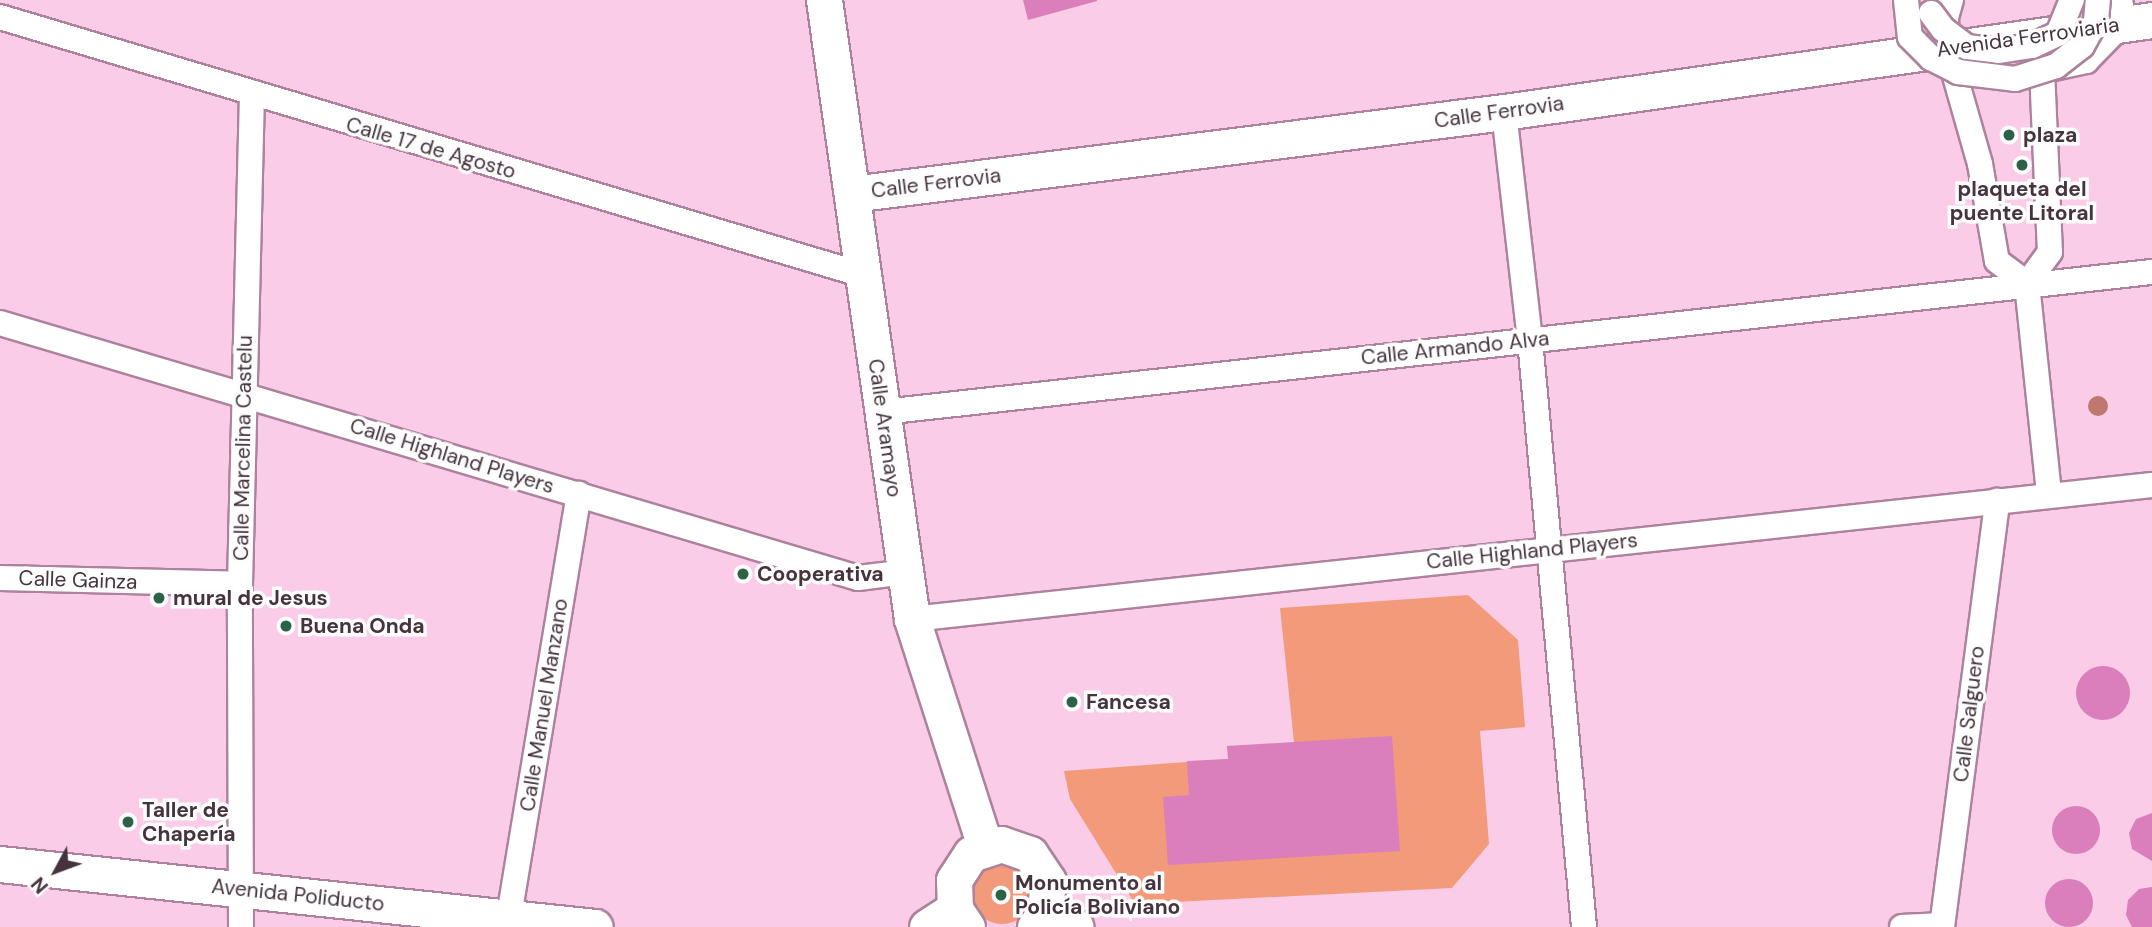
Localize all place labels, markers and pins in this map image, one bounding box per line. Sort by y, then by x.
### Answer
place label: plaza [2023,122,2077,148]
marker: plaza [2001,127,2017,143]
marker: plaqueta del puente Litoral [2014,157,2030,173]
place label: plaqueta del puente Litoral [1950,176,2094,226]
place label: Cooperativa [757,561,884,587]
marker: Cooperativa [735,566,751,582]
place label: mural de Jesus [173,585,328,611]
marker: mural de Jesus [151,590,167,606]
place label: Buena Onda [300,613,425,639]
marker: Buena Onda [278,618,294,634]
place label: Fancesa [1086,689,1171,715]
marker: Fancesa [1064,694,1080,710]
place label: Taller de Chapería [142,797,236,847]
marker: Taller de Chapería [120,814,136,830]
place label: Monumento al Policía Boliviano [1015,870,1180,920]
marker: Monumento al Policía Boliviano [993,887,1009,903]

